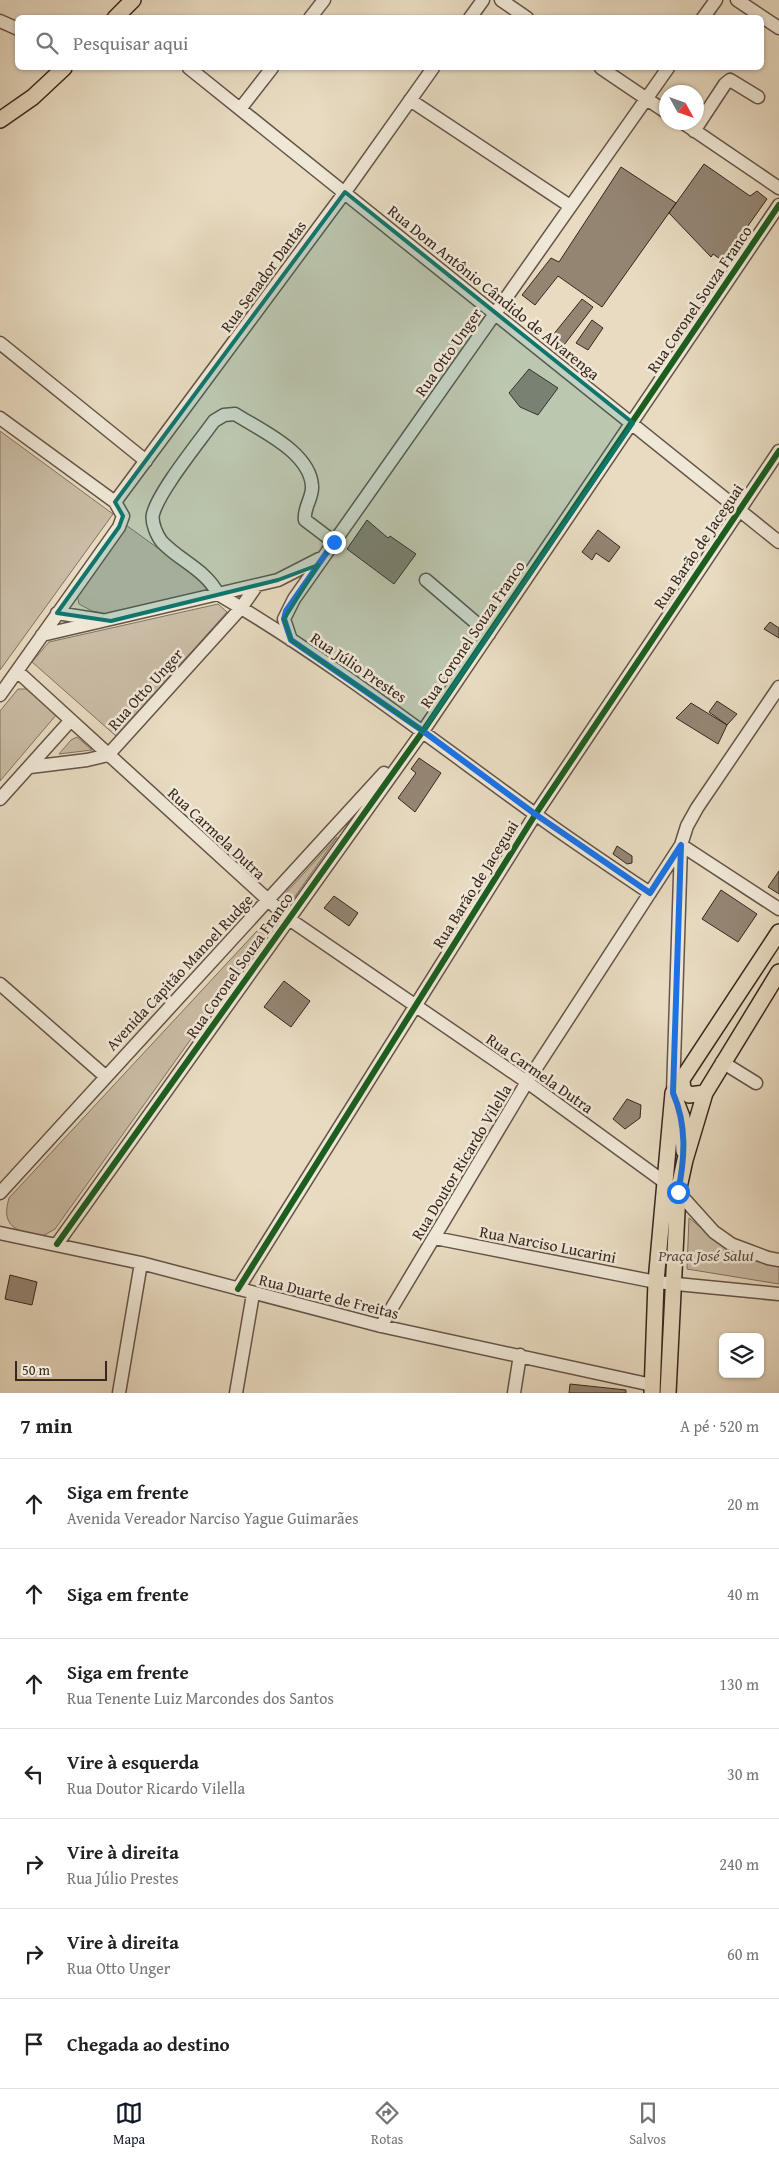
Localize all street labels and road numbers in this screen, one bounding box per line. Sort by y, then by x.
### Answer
street label: Rua Dom Antônio Cândido de Alvarenga [383,199,606,386]
street label: Rua Senador Dantas [214,215,312,337]
street label: Rua Coronel Souza Franco [641,220,757,378]
street label: Rua Otto Unger [409,303,488,401]
street label: Rua Barão de Jaceguai [647,478,749,614]
street label: Rua Coronel Souza Franco [414,555,530,713]
street label: Rua Júlio Prestes [306,626,412,708]
street label: Rua Otto Unger [102,642,189,735]
street label: Rua Carmela Dutra [163,781,272,885]
street label: Rua Barão de Jaceguai [426,815,524,953]
street label: Rua Coronel Souza Franco [179,887,299,1043]
street label: Avenida Capitão Manoel Rudge [100,888,258,1056]
street label: Rua Carmela Dutra [482,1027,599,1119]
street label: Rua Doutor Ricardo Vilella [405,1079,517,1244]
street label: Rua Narciso Lucarini [478,1219,619,1269]
street label: Rua Duarte de Freitas [257,1267,401,1325]

